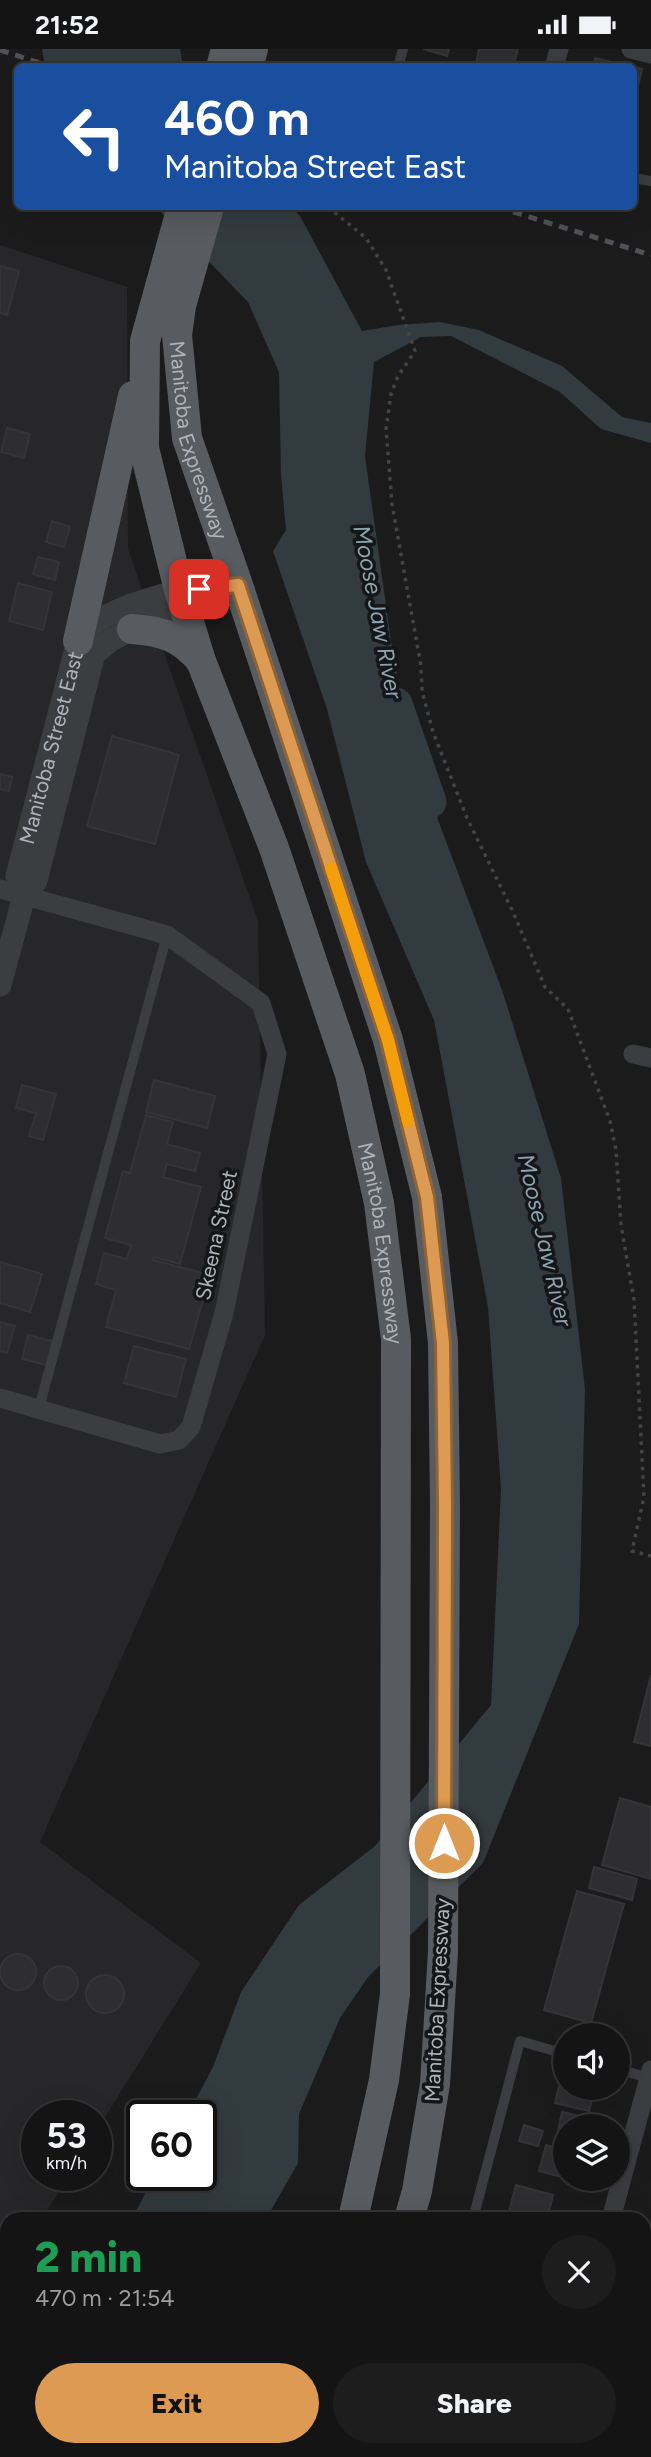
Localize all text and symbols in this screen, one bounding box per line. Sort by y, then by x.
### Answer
text: 21:52 [35,9,99,41]
text: 460 m [164,88,310,147]
icon: left [49,91,140,182]
text: Manitoba Street East [164,148,466,186]
street label: Manitoba Expressway [165,339,234,543]
water label: Moose Jaw River [347,523,409,702]
pin [169,559,229,619]
icon: arrive [180,570,218,608]
street label: Manitoba Street East [13,648,87,847]
street label: Manitoba Expressway [353,1140,409,1346]
water label: Moose Jaw River [512,1151,579,1330]
street label: Skeena Street [190,1168,242,1302]
position arrow [407,1806,481,1880]
street label: Manitoba Expressway [419,1897,455,2103]
map controls [553,2023,630,2191]
button: sound [553,2023,630,2100]
speed limit sign: 60 [126,2100,217,2191]
button: layers [553,2114,630,2191]
text: 53 [47,2115,86,2157]
text: km/h [46,2152,87,2174]
text: 2 min [35,2232,142,2283]
button: close [542,2235,616,2309]
text: 470 m · 21:54 [35,2284,175,2312]
button: Exit [35,2363,319,2443]
button: Share [333,2363,616,2443]

